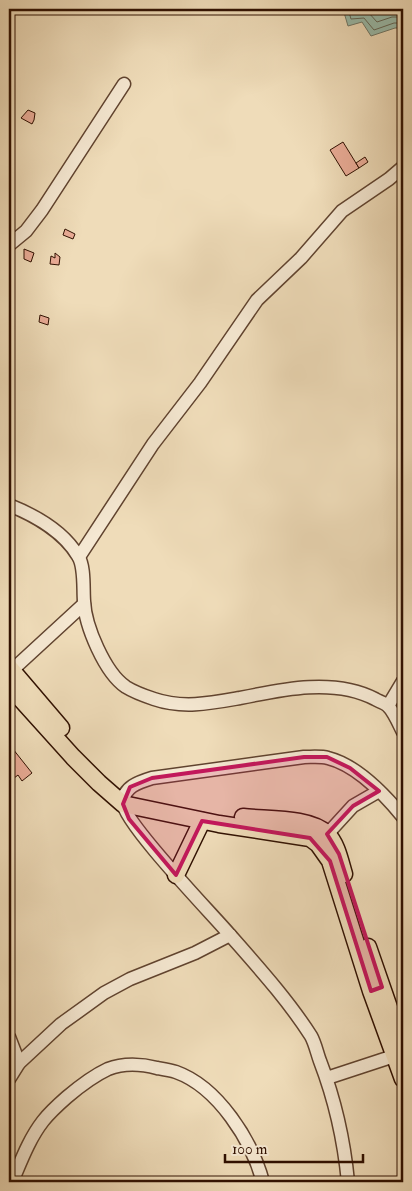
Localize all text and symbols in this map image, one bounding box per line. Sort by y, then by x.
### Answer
scale bar [225,1131,362,1163]
text: 100 m [232,1140,268,1159]

